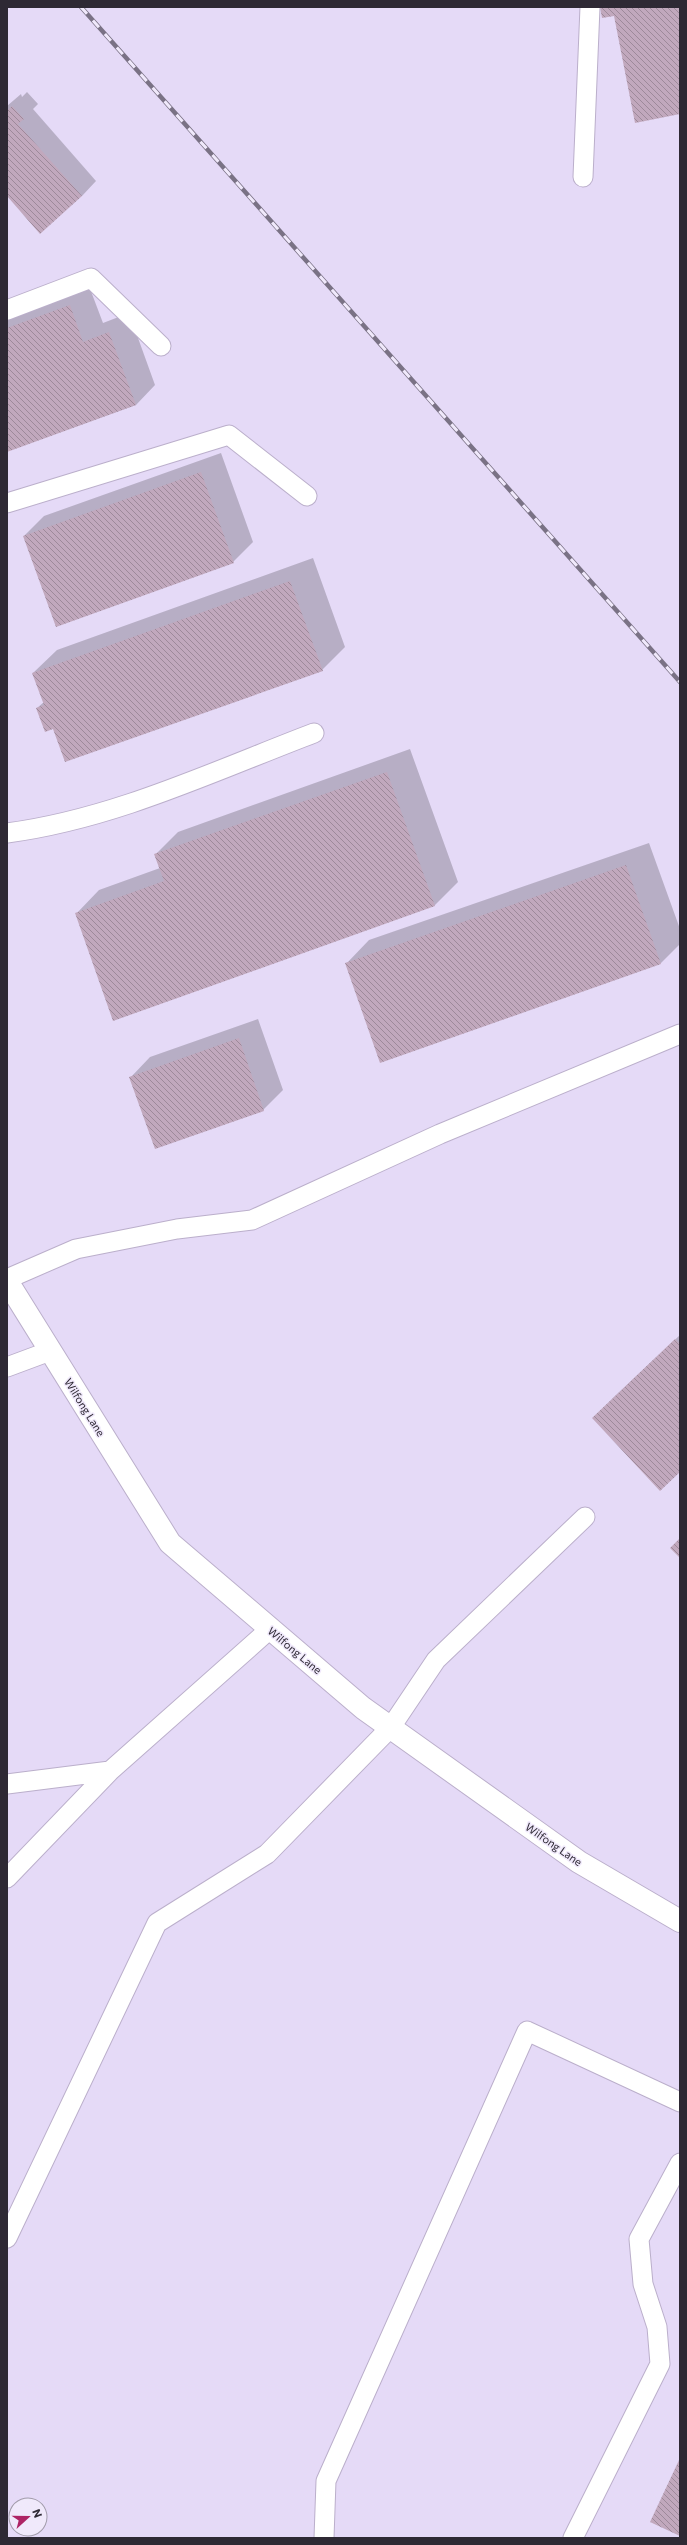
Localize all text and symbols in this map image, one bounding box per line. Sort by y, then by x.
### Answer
street label: Wilfong Lane [62,1376,108,1439]
street label: Wilfong Lane [266,1624,325,1676]
street label: Wilfong Lane [523,1820,585,1868]
north arrow [8,2497,48,2537]
text: N [30,2507,45,2519]

